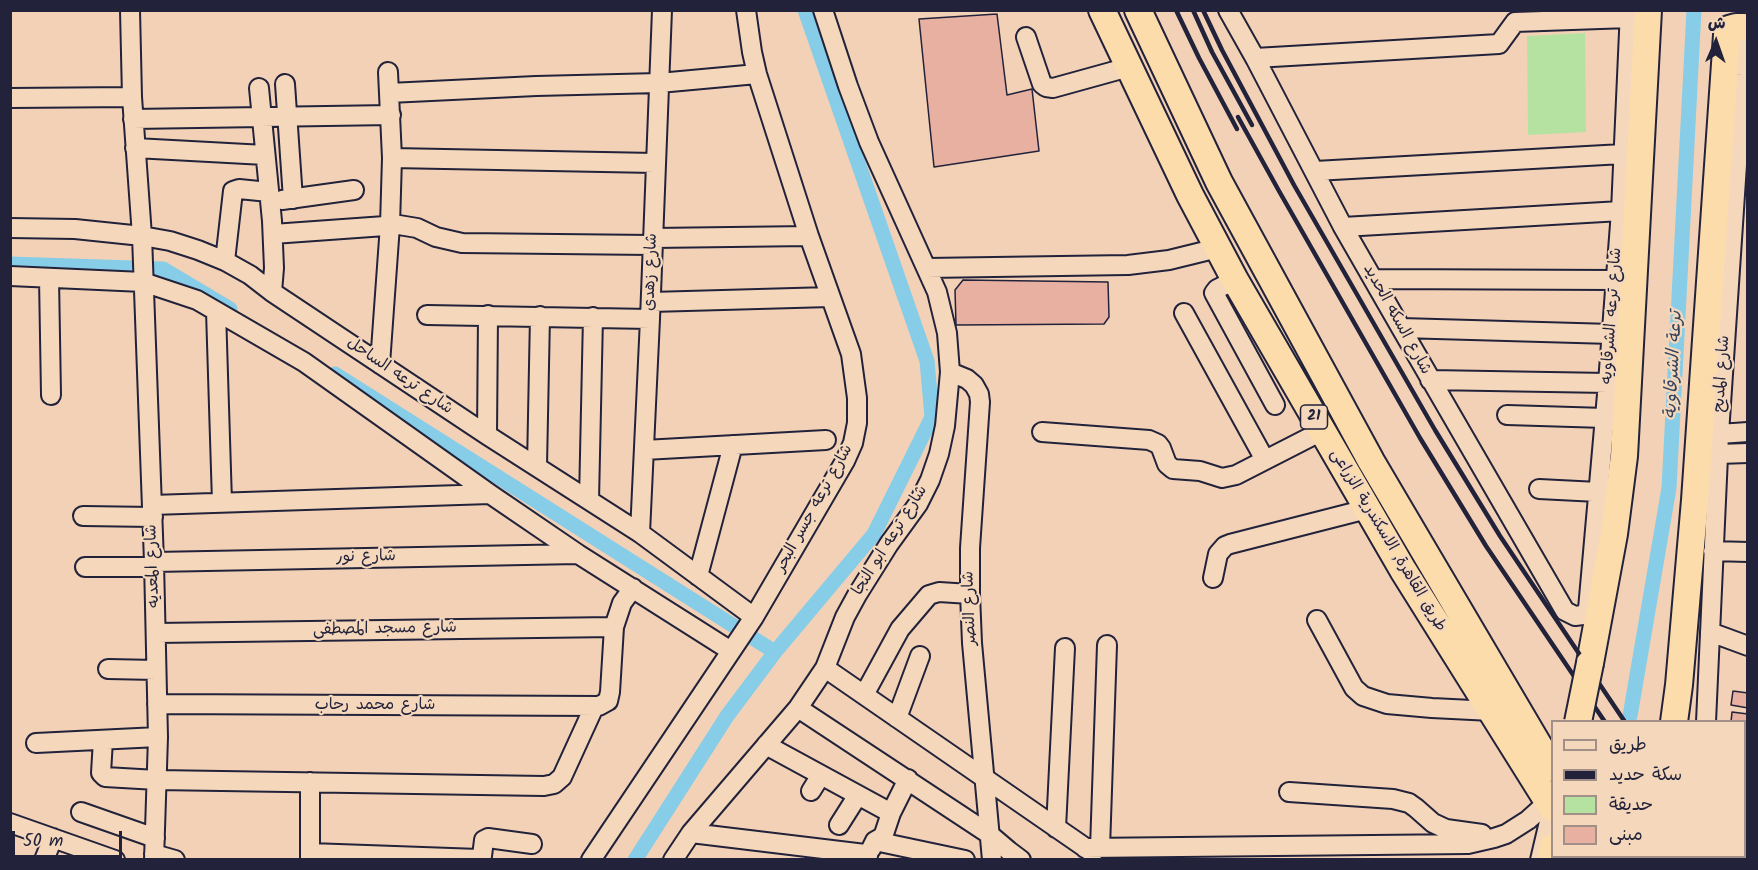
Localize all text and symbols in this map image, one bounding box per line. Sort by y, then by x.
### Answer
text: ش [1707,11,1726,36]
north arrow [1686,12,1746,72]
street label: شارع زهدى [641,233,663,311]
street label: شارع ترعه الشرقاويه [1599,247,1627,385]
street label: شارع السكه الحديد [1358,261,1434,379]
water label: ترعة الشرقاوية [1661,310,1689,420]
street label: شارع ترعه الساحل [342,334,456,420]
street label: شارع المديح [1711,335,1735,413]
road number: 21 [1300,405,1328,429]
street label: شارع ترعه جسر البحر [772,442,858,576]
street label: طريق القاهرة, الاسكندرية الزراعى [1325,446,1449,636]
street label: شارع ترعه ابو النجا [849,482,933,600]
street label: شارع المعديه [143,524,165,608]
street label: شارع نور [336,548,396,568]
street label: شارع النصر [960,571,982,645]
street label: شارع مسجد المصطفى [313,619,457,641]
street label: شارع محمد رحاب [315,696,435,716]
legend [1551,720,1746,858]
text: طريق [1609,731,1647,760]
text: سكة حديد [1609,761,1682,790]
text: حديقة [1609,791,1653,820]
scale bar [15,819,124,857]
text: مبنى [1609,821,1643,850]
text: 50 m [23,827,63,856]

